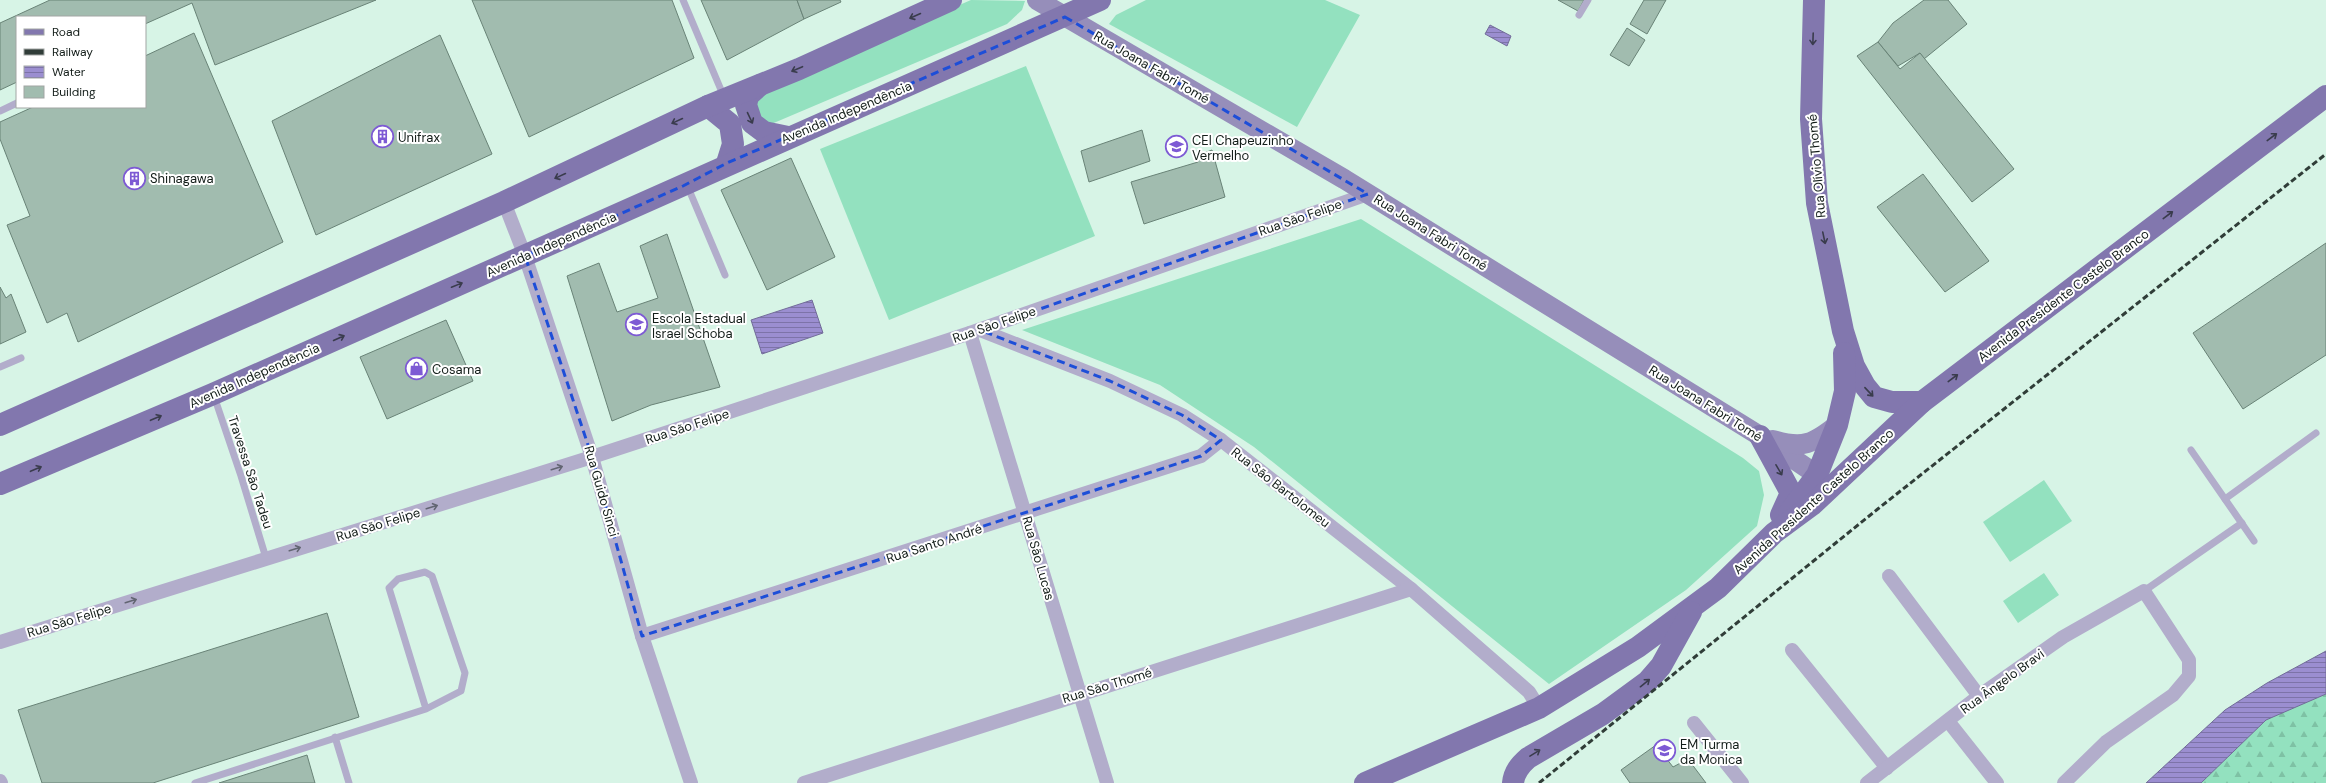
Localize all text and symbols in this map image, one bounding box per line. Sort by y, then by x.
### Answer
one-way arrow [910,13,922,20]
legend [16,16,146,108]
text: Road [52,24,80,40]
street label: Rua Joana Fabri Tomé [1091,27,1213,108]
one-way arrow [1809,32,1817,45]
text: Railway [52,44,93,60]
text: Water [52,64,86,80]
one-way arrow [791,66,803,74]
street label: Avenida Independência [778,77,914,148]
text: Building [52,84,96,100]
one-way arrow [747,111,754,123]
street label: Rua Olívio Thomé [1803,113,1830,219]
one-way arrow [672,118,684,125]
building icon: Unifrax [369,124,395,150]
place label: Unifrax [398,129,440,146]
place label: CEI Chapeuzinho Vermelho [1192,132,1294,164]
one-way arrow [2266,133,2277,141]
school or university icon: CEI Chapeuzinho Vermelho [1163,134,1189,160]
building icon: Shinagawa [122,165,148,191]
place label: Shinagawa [150,170,214,187]
one-way arrow [554,173,566,180]
street label: Rua Joana Fabri Tomé [1371,191,1491,274]
street label: Rua São Felipe [1256,195,1344,240]
street label: Avenida Independência [483,208,619,281]
one-way arrow [2162,211,2173,219]
street label: Avenida Presidente Castelo Branco [1974,225,2153,365]
one-way arrow [1820,231,1828,244]
one-way arrow [451,281,463,288]
street label: Rua São Felipe [950,302,1038,347]
place label: Escola Estadual Israel Schoba [652,310,746,342]
school or university icon: Escola Estadual Israel Schoba [624,312,650,338]
one-way arrow [332,333,344,341]
street label: Avenida Independência [186,339,322,412]
shop icon: Cosama [403,356,429,382]
place label: Cosama [432,361,481,378]
street label: Rua Joana Fabri Tomé [1646,362,1766,445]
one-way arrow [1947,374,1958,382]
one-way arrow [1865,386,1874,397]
street label: Rua São Felipe [643,405,731,448]
street label: Travessa São Tadeu [224,413,277,531]
one-way arrow [149,414,161,421]
street label: Avenida Presidente Castelo Branco [1729,424,1897,578]
street label: Rua São Bartolomeu [1228,443,1334,531]
street label: Rua Guido Sinci [580,444,623,539]
one-way arrow [550,464,563,471]
one-way arrow [1776,464,1784,476]
one-way arrow [29,465,41,472]
one-way arrow [426,503,439,510]
street label: Rua São Felipe [334,504,422,545]
street label: Rua São Lucas [1018,514,1059,602]
street label: Rua Santo André [884,520,984,567]
one-way arrow [288,545,301,552]
one-way arrow [124,597,137,604]
street label: Rua São Felipe [25,600,113,641]
street label: Rua Ângelo Bravi [1957,645,2048,718]
street label: Rua São Thomé [1060,664,1154,707]
one-way arrow [1639,679,1650,688]
place label: EM Turma da Monica [1680,736,1742,768]
school or university icon: EM Turma da Monica [1652,738,1678,764]
one-way arrow [1529,749,1541,757]

